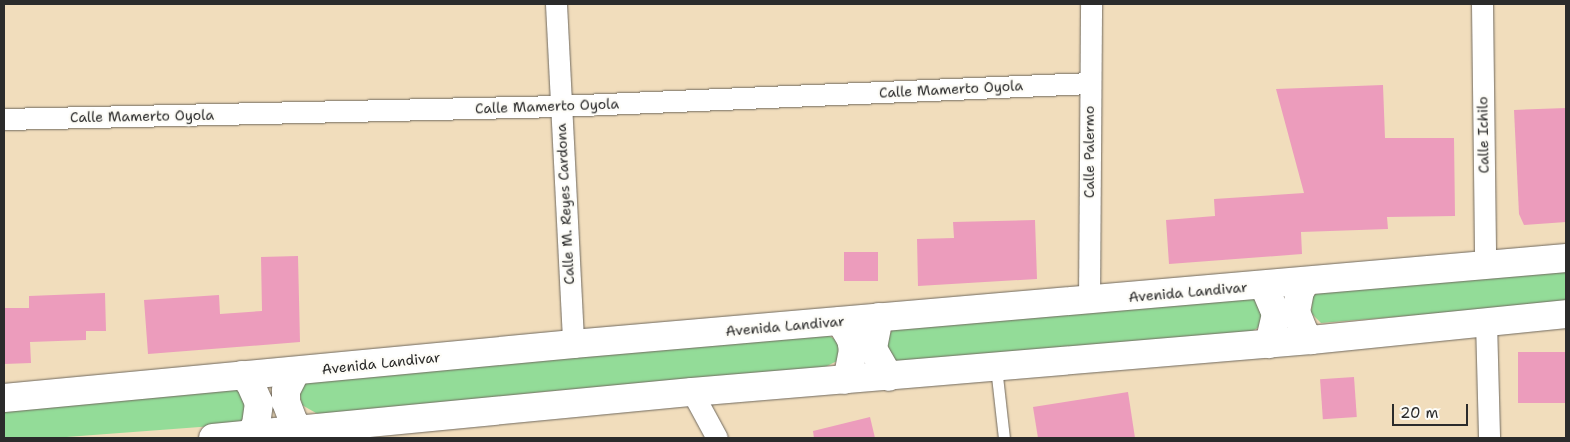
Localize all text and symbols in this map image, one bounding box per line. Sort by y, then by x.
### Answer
street label: Calle Mamerto Oyola [879,77,1023,101]
street label: Calle Mamerto Oyola [475,95,619,117]
street label: Calle Ichilo [1474,96,1492,174]
street label: Calle Mamerto Oyola [70,106,214,126]
street label: Calle Palermo [1081,106,1097,198]
street label: Calle M. Reyes Cardona [552,123,578,285]
street label: Avenida Landivar [1128,278,1248,306]
street label: Avenida Landivar [725,312,845,340]
street label: Avenida Landivar [321,348,441,378]
scale bar [1395,394,1471,426]
text: 20 m [1400,403,1439,423]

